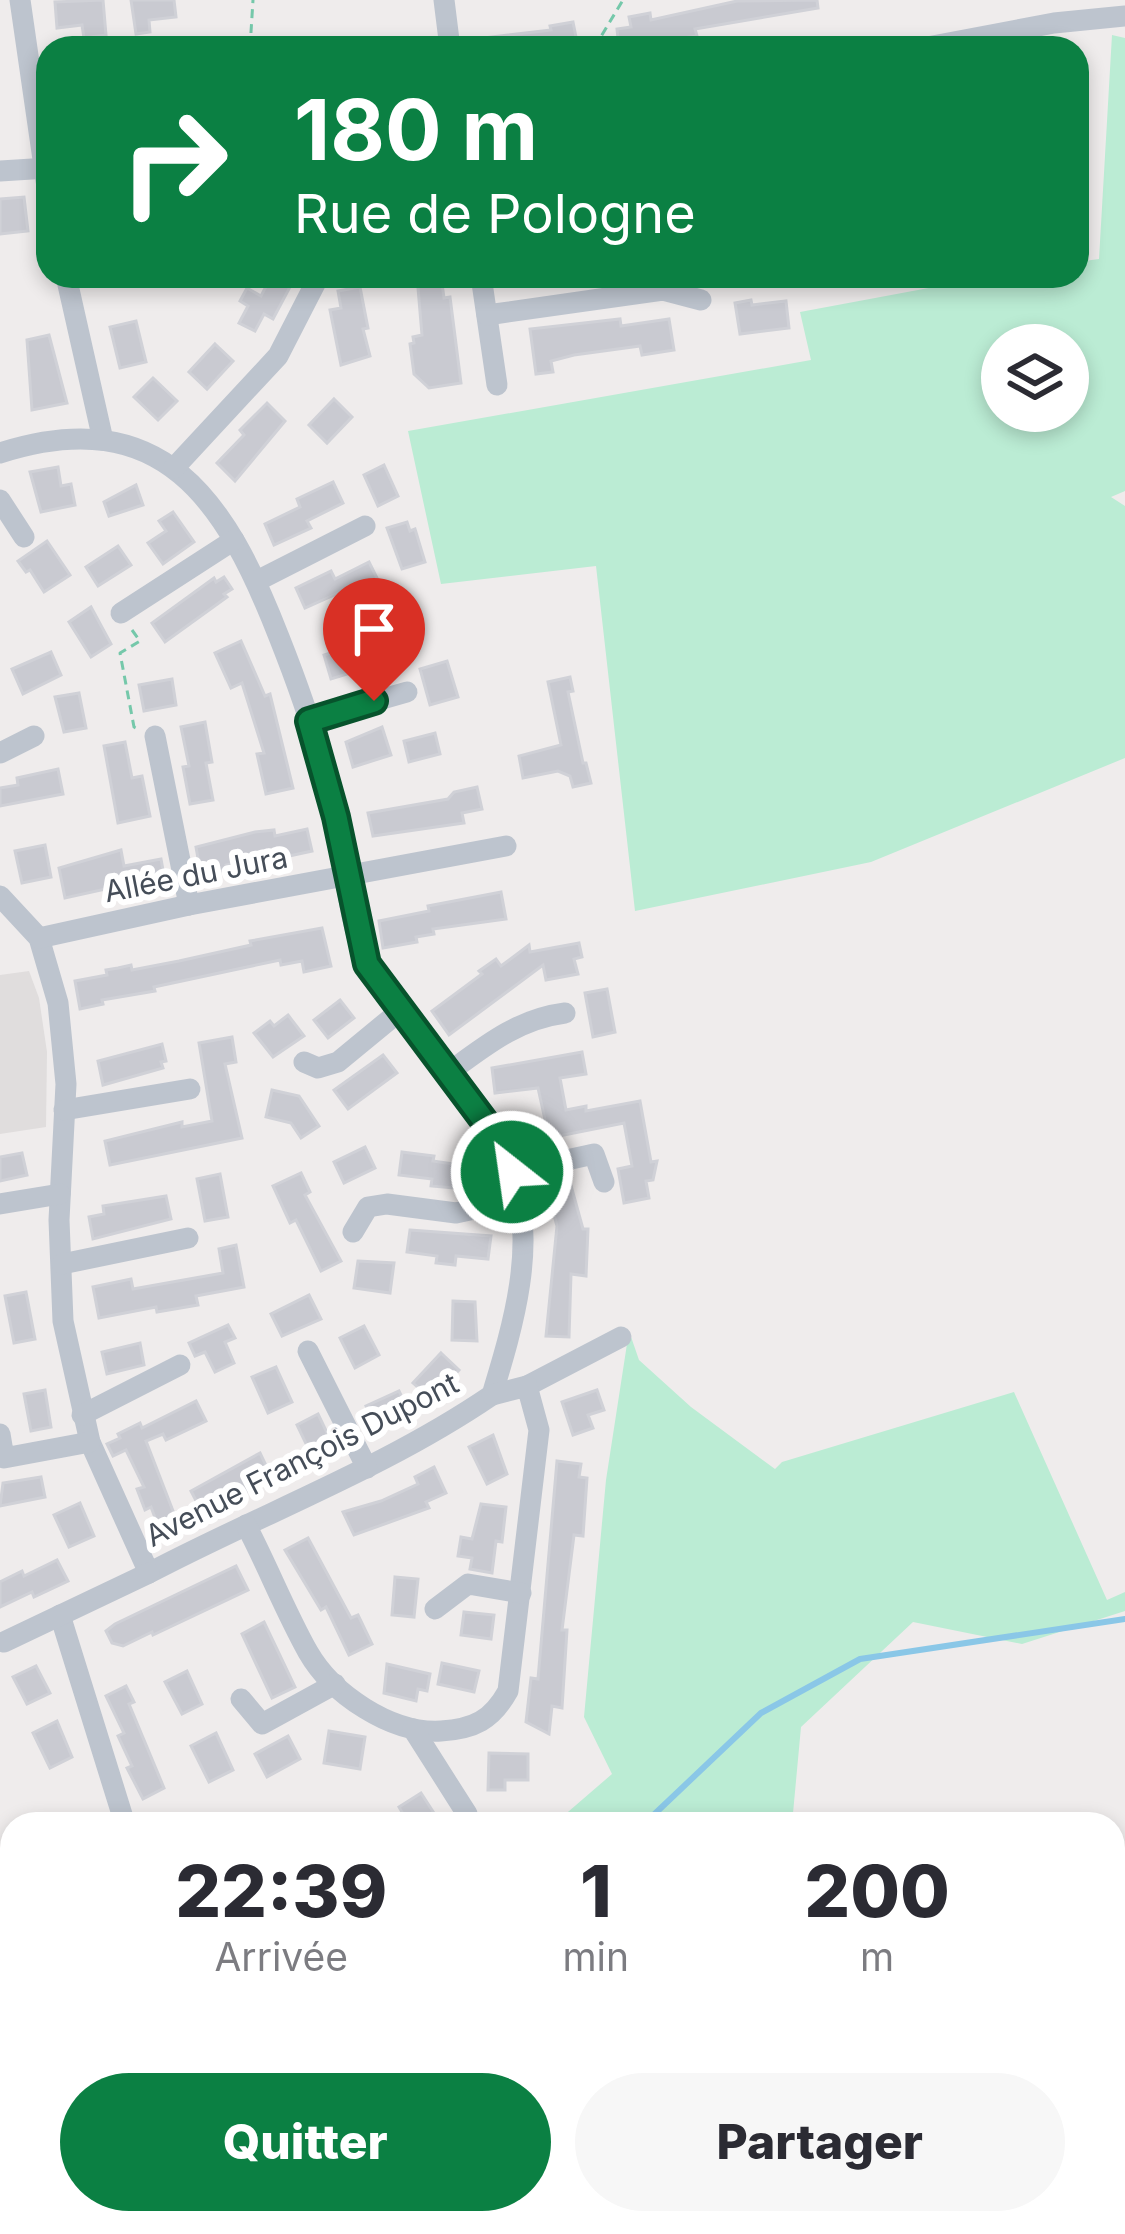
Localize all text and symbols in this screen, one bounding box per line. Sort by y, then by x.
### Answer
text: 180 m [294,79,538,180]
icon: right [96,84,252,240]
text: Rue de Pologne [294,181,696,246]
map controls [981,324,1089,432]
button: layers [981,324,1089,432]
pin [323,578,425,701]
icon: arrive [341,596,407,662]
street label: Allée du Jura [101,839,291,909]
position arrow [449,1109,575,1235]
street label: Avenue François Dupont [139,1364,464,1554]
text: 22:39 [175,1847,387,1934]
text: 1 [580,1847,612,1934]
text: 200 [804,1847,950,1934]
text: Arrivée [214,1933,348,1980]
text: min [562,1933,629,1980]
text: m [860,1933,894,1980]
button: Quitter [60,2073,551,2211]
button: Partager [575,2073,1065,2211]

